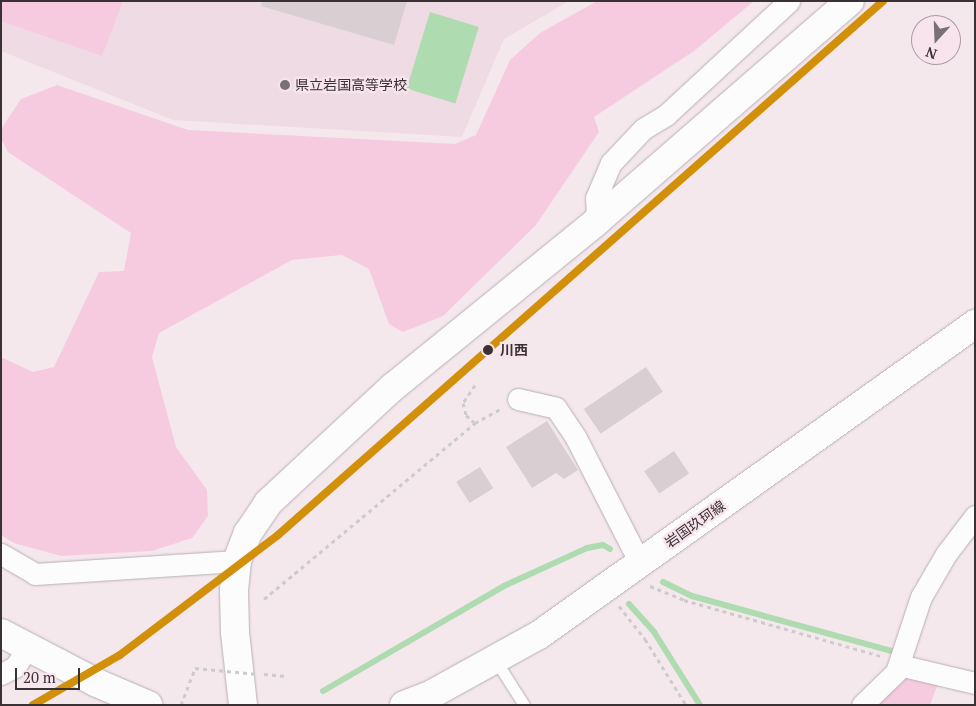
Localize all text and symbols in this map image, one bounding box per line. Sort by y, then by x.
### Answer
north arrow [911,15,961,65]
text: N [923,43,939,64]
place label: 県立岩国高等学校 [295,77,407,93]
marker: 県立岩国高等学校 [279,79,291,91]
marker: 川西 [479,341,497,359]
place label: 川西 [500,342,528,358]
street label: 岩国玖珂線 [662,497,728,551]
scale bar [18,658,82,690]
text: 20 m [23,667,56,687]

